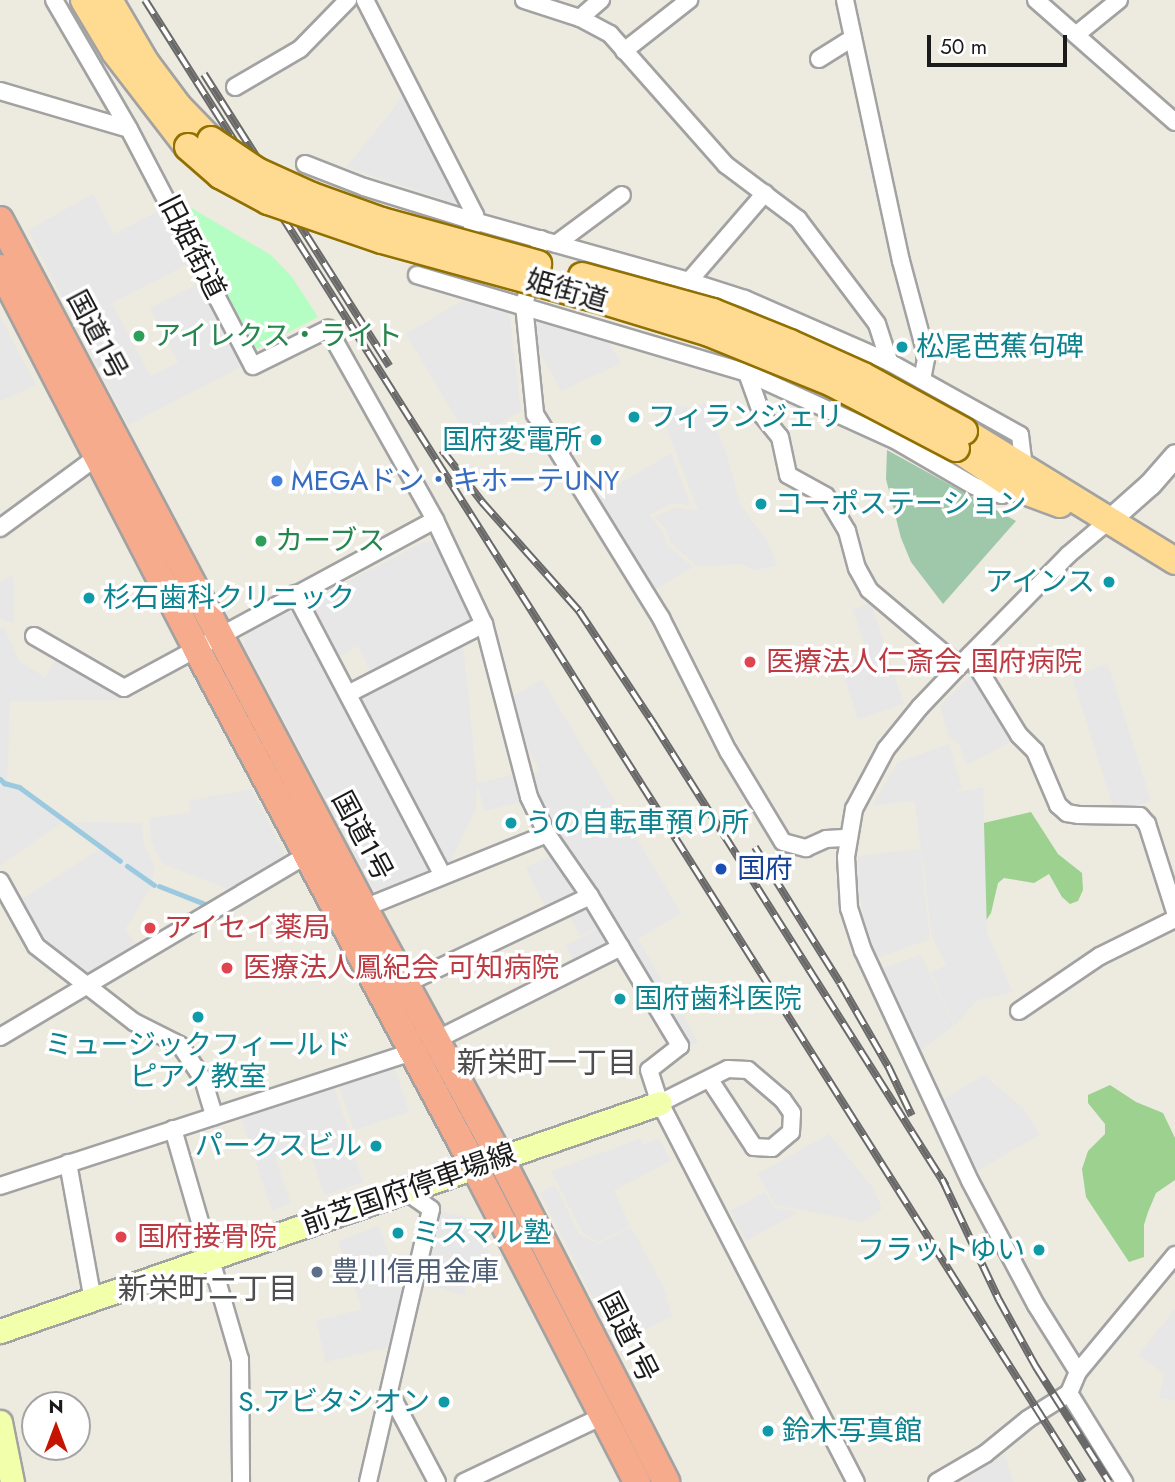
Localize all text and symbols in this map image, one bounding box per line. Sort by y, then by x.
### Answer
scale bar [930,21,1070,65]
text: 50 m [940,32,987,62]
street label: 旧姫街道 [152,189,232,305]
street label: 姫街道 [522,263,612,319]
street label: 国道1号 [59,284,135,386]
place label: アイレクス・ライト [153,319,405,353]
marker: アイレクス・ライト [131,328,147,344]
place label: 松尾芭蕉句碑 [916,330,1084,364]
marker: 松尾芭蕉句碑 [894,339,910,355]
place label: フィランジェリ [648,400,844,434]
marker: フィランジェリ [626,409,642,425]
place label: 国府変電所 [442,423,582,457]
marker: 国府変電所 [588,432,604,448]
place label: MEGAドン・キホーテUNY [291,464,619,498]
marker: MEGAドン・キホーテUNY [269,473,285,489]
place label: コーポステーション [775,487,1027,521]
marker: コーポステーション [753,496,769,512]
place label: カーブス [275,524,387,558]
marker: カーブス [253,533,269,549]
place label: アインス [983,565,1095,599]
marker: アインス [1101,574,1117,590]
place label: 杉石歯科クリニック [103,581,355,615]
marker: 杉石歯科クリニック [81,590,97,606]
place label: 医療法人仁斎会 国府病院 [766,645,1082,679]
marker: 医療法人仁斎会 国府病院 [740,652,760,672]
street label: 国道1号 [324,785,400,887]
place label: うの自転車預り所 [525,806,749,840]
marker: うの自転車預り所 [503,815,519,831]
place label: 国府 [737,852,793,886]
marker: 国府 [711,859,731,879]
place label: アイセイ薬局 [164,911,332,945]
marker: アイセイ薬局 [142,920,158,936]
place label: 医療法人鳳紀会 可知病院 [243,951,559,985]
marker: 医療法人鳳紀会 可知病院 [217,958,237,978]
place label: 国府歯科医院 [634,982,802,1016]
marker: 国府歯科医院 [612,991,628,1007]
marker: ミュージックフィールド ピアノ教室 [190,1009,206,1025]
place label: ミュージックフィールド ピアノ教室 [44,1028,352,1094]
district label: 新栄町一丁目 [457,1045,637,1081]
place label: パークスビル [194,1129,362,1163]
street label: 前芝国府停車場線 [298,1137,520,1241]
marker: パークスビル [368,1138,384,1154]
place label: ミスマル塾 [412,1216,552,1250]
place label: 国府接骨院 [137,1220,277,1254]
marker: ミスマル塾 [390,1225,406,1241]
marker: 国府接骨院 [111,1227,131,1247]
place label: フラットゆい [857,1233,1025,1267]
marker: フラットゆい [1031,1242,1047,1258]
place label: 豊川信用金庫 [331,1255,499,1289]
marker: 豊川信用金庫 [309,1264,325,1280]
district label: 新栄町二丁目 [118,1271,298,1307]
street label: 国道1号 [591,1286,665,1388]
place label: S.アビタシオン [238,1385,430,1419]
north arrow [21,1391,91,1461]
text: N [48,1393,64,1420]
marker: S.アビタシオン [436,1394,452,1410]
place label: 鈴木写真館 [782,1414,922,1448]
marker: 鈴木写真館 [760,1423,776,1439]

